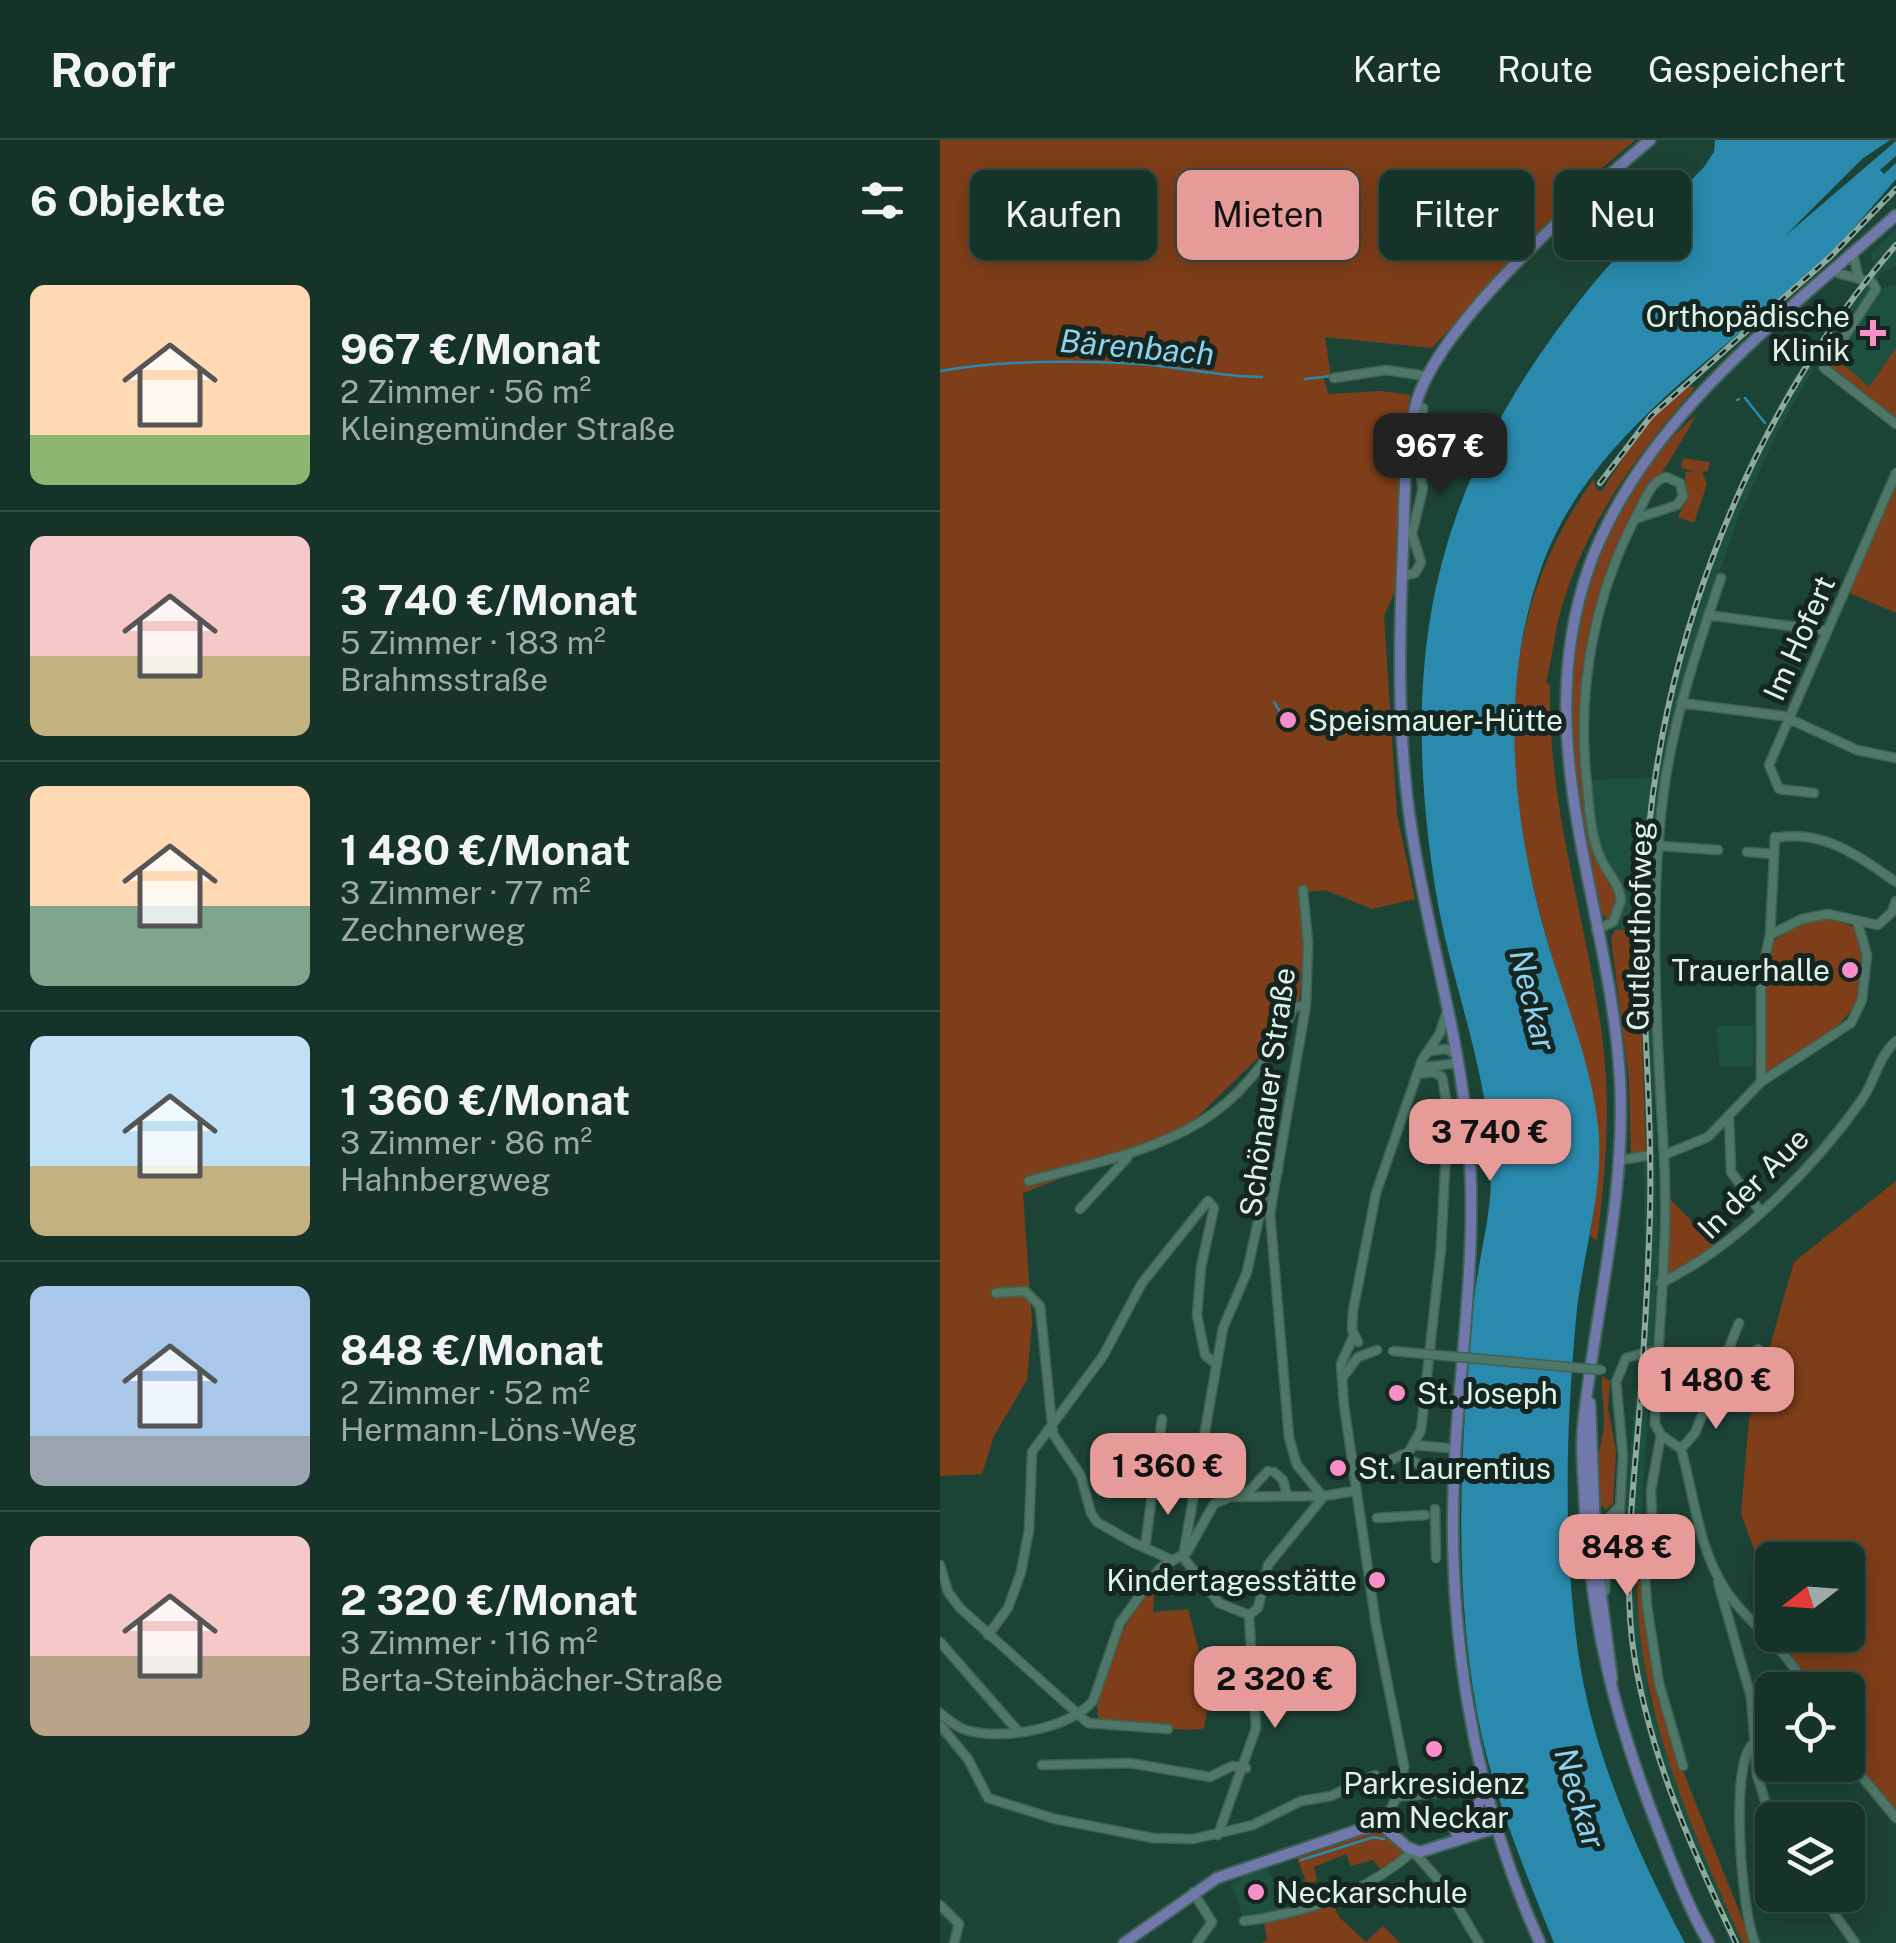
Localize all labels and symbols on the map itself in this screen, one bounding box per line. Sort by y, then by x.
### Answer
place label: Orthopädische Klinik [1646,298,1850,368]
marker: Orthopädische Klinik [1860,320,1886,346]
water label: Bärenbach [1058,322,1216,372]
pin: 967 € [1370,413,1510,498]
street label: Im Hofert [1756,570,1842,706]
place label: Speismauer-Hütte [1308,702,1563,738]
marker: Speismauer-Hütte [1277,709,1299,731]
street label: Gutleuthofweg [1619,821,1659,1031]
water label: Neckar [1503,945,1564,1055]
place label: Trauerhalle [1671,952,1830,988]
marker: Trauerhalle [1839,959,1861,981]
street label: Schönauer Straße [1232,965,1302,1219]
pin: 3 740 € [1398,1099,1582,1184]
street label: In der Aue [1690,1120,1816,1246]
pin: 1 480 € [1624,1347,1808,1432]
place label: St. Joseph [1417,1375,1558,1411]
marker: St. Joseph [1386,1382,1408,1404]
pin: 1 360 € [1076,1433,1260,1518]
place label: St. Laurentius [1358,1450,1551,1486]
marker: St. Laurentius [1327,1457,1349,1479]
pin: 848 € [1557,1514,1697,1599]
north arrow [1755,1542,1865,1652]
place label: Kindertagesstätte [1106,1562,1357,1598]
marker: Kindertagesstätte [1366,1569,1388,1591]
pin: 2 320 € [1183,1646,1367,1731]
marker: Parkresidenz am Neckar [1423,1738,1445,1760]
water label: Neckar [1547,1743,1613,1854]
place label: Parkresidenz am Neckar [1343,1765,1525,1835]
place label: Neckarschule [1276,1874,1468,1910]
marker: Neckarschule [1245,1881,1267,1903]

